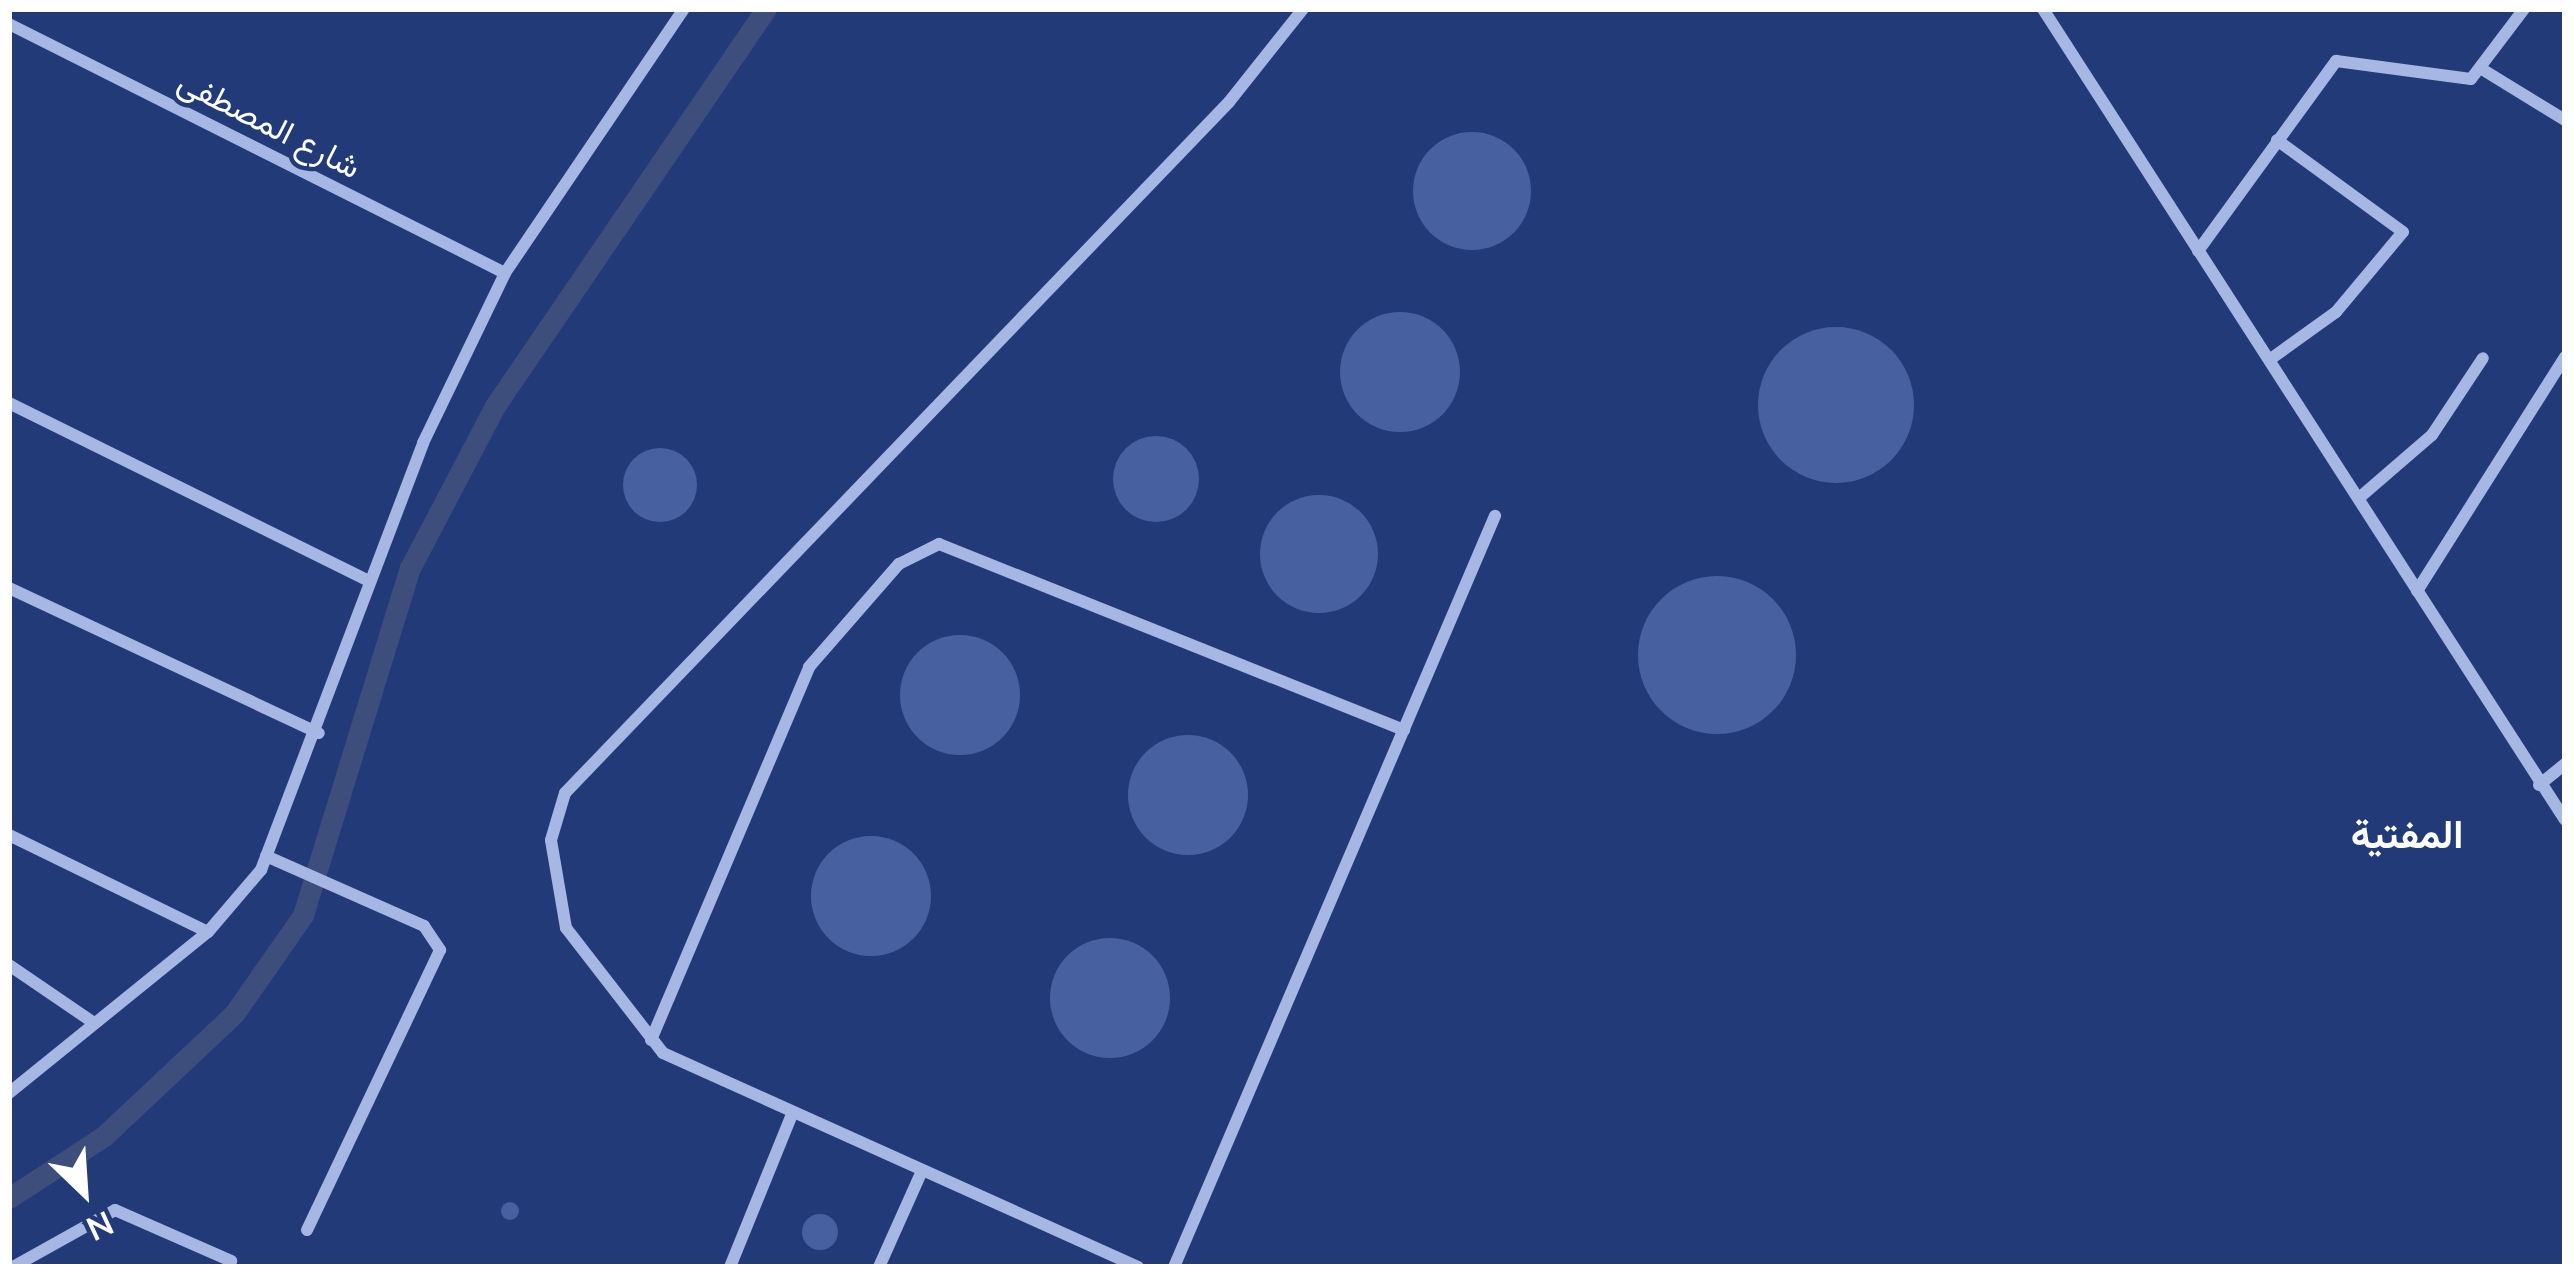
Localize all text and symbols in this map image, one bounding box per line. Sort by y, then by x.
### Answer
street label: شارع المصطفى [171,62,367,188]
district label: المفتية [2351,813,2463,859]
north arrow [24,1132,144,1252]
text: N [79,1199,120,1251]

